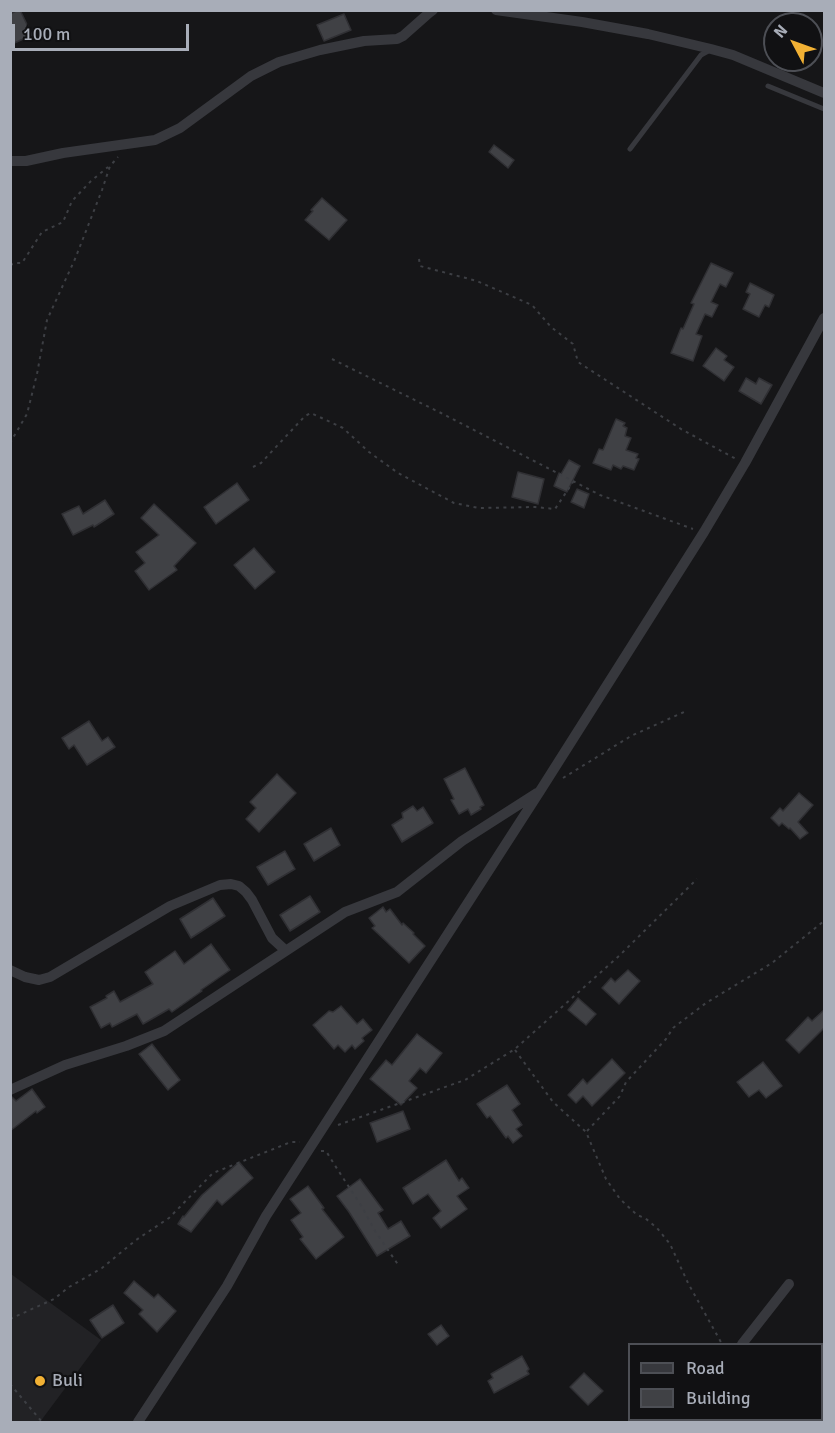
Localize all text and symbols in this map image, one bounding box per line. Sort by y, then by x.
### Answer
scale bar [15,12,192,50]
north arrow [763,12,823,72]
text: N [770,21,792,42]
text: 100 m [23,23,70,45]
legend [628,1343,823,1421]
text: Road [686,1357,725,1379]
place label: Buli [52,1370,83,1392]
marker: Buli [33,1374,47,1388]
text: Building [686,1387,750,1409]

